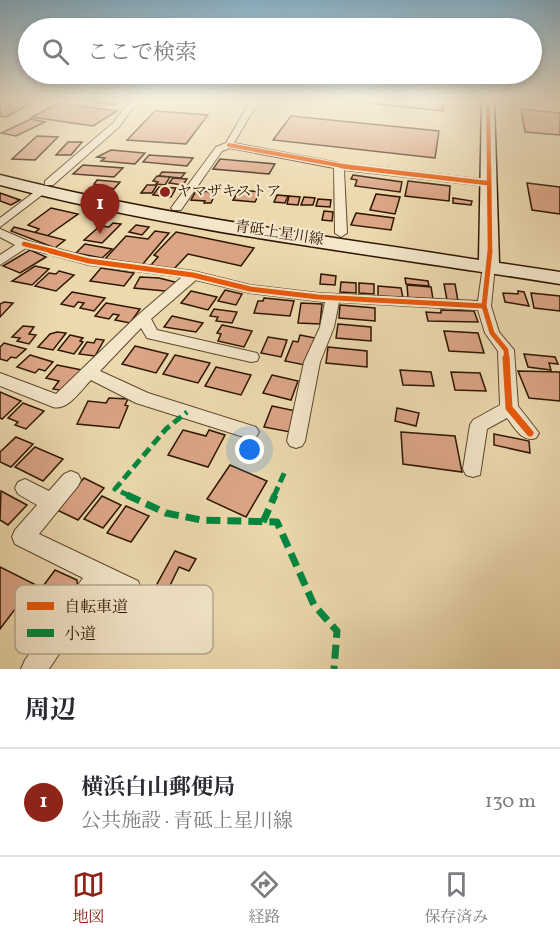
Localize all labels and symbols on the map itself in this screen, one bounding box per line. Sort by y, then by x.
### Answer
place label: ヤマザキストア [177,182,281,203]
pin: 1 [80,184,120,234]
marker: ヤマザキストア [158,185,172,199]
street label: 青砥上星川線 [233,217,325,251]
your location [235,435,264,464]
legend [15,585,213,654]
text: 自転車道 [64,597,128,619]
text: 小道 [64,624,96,646]

